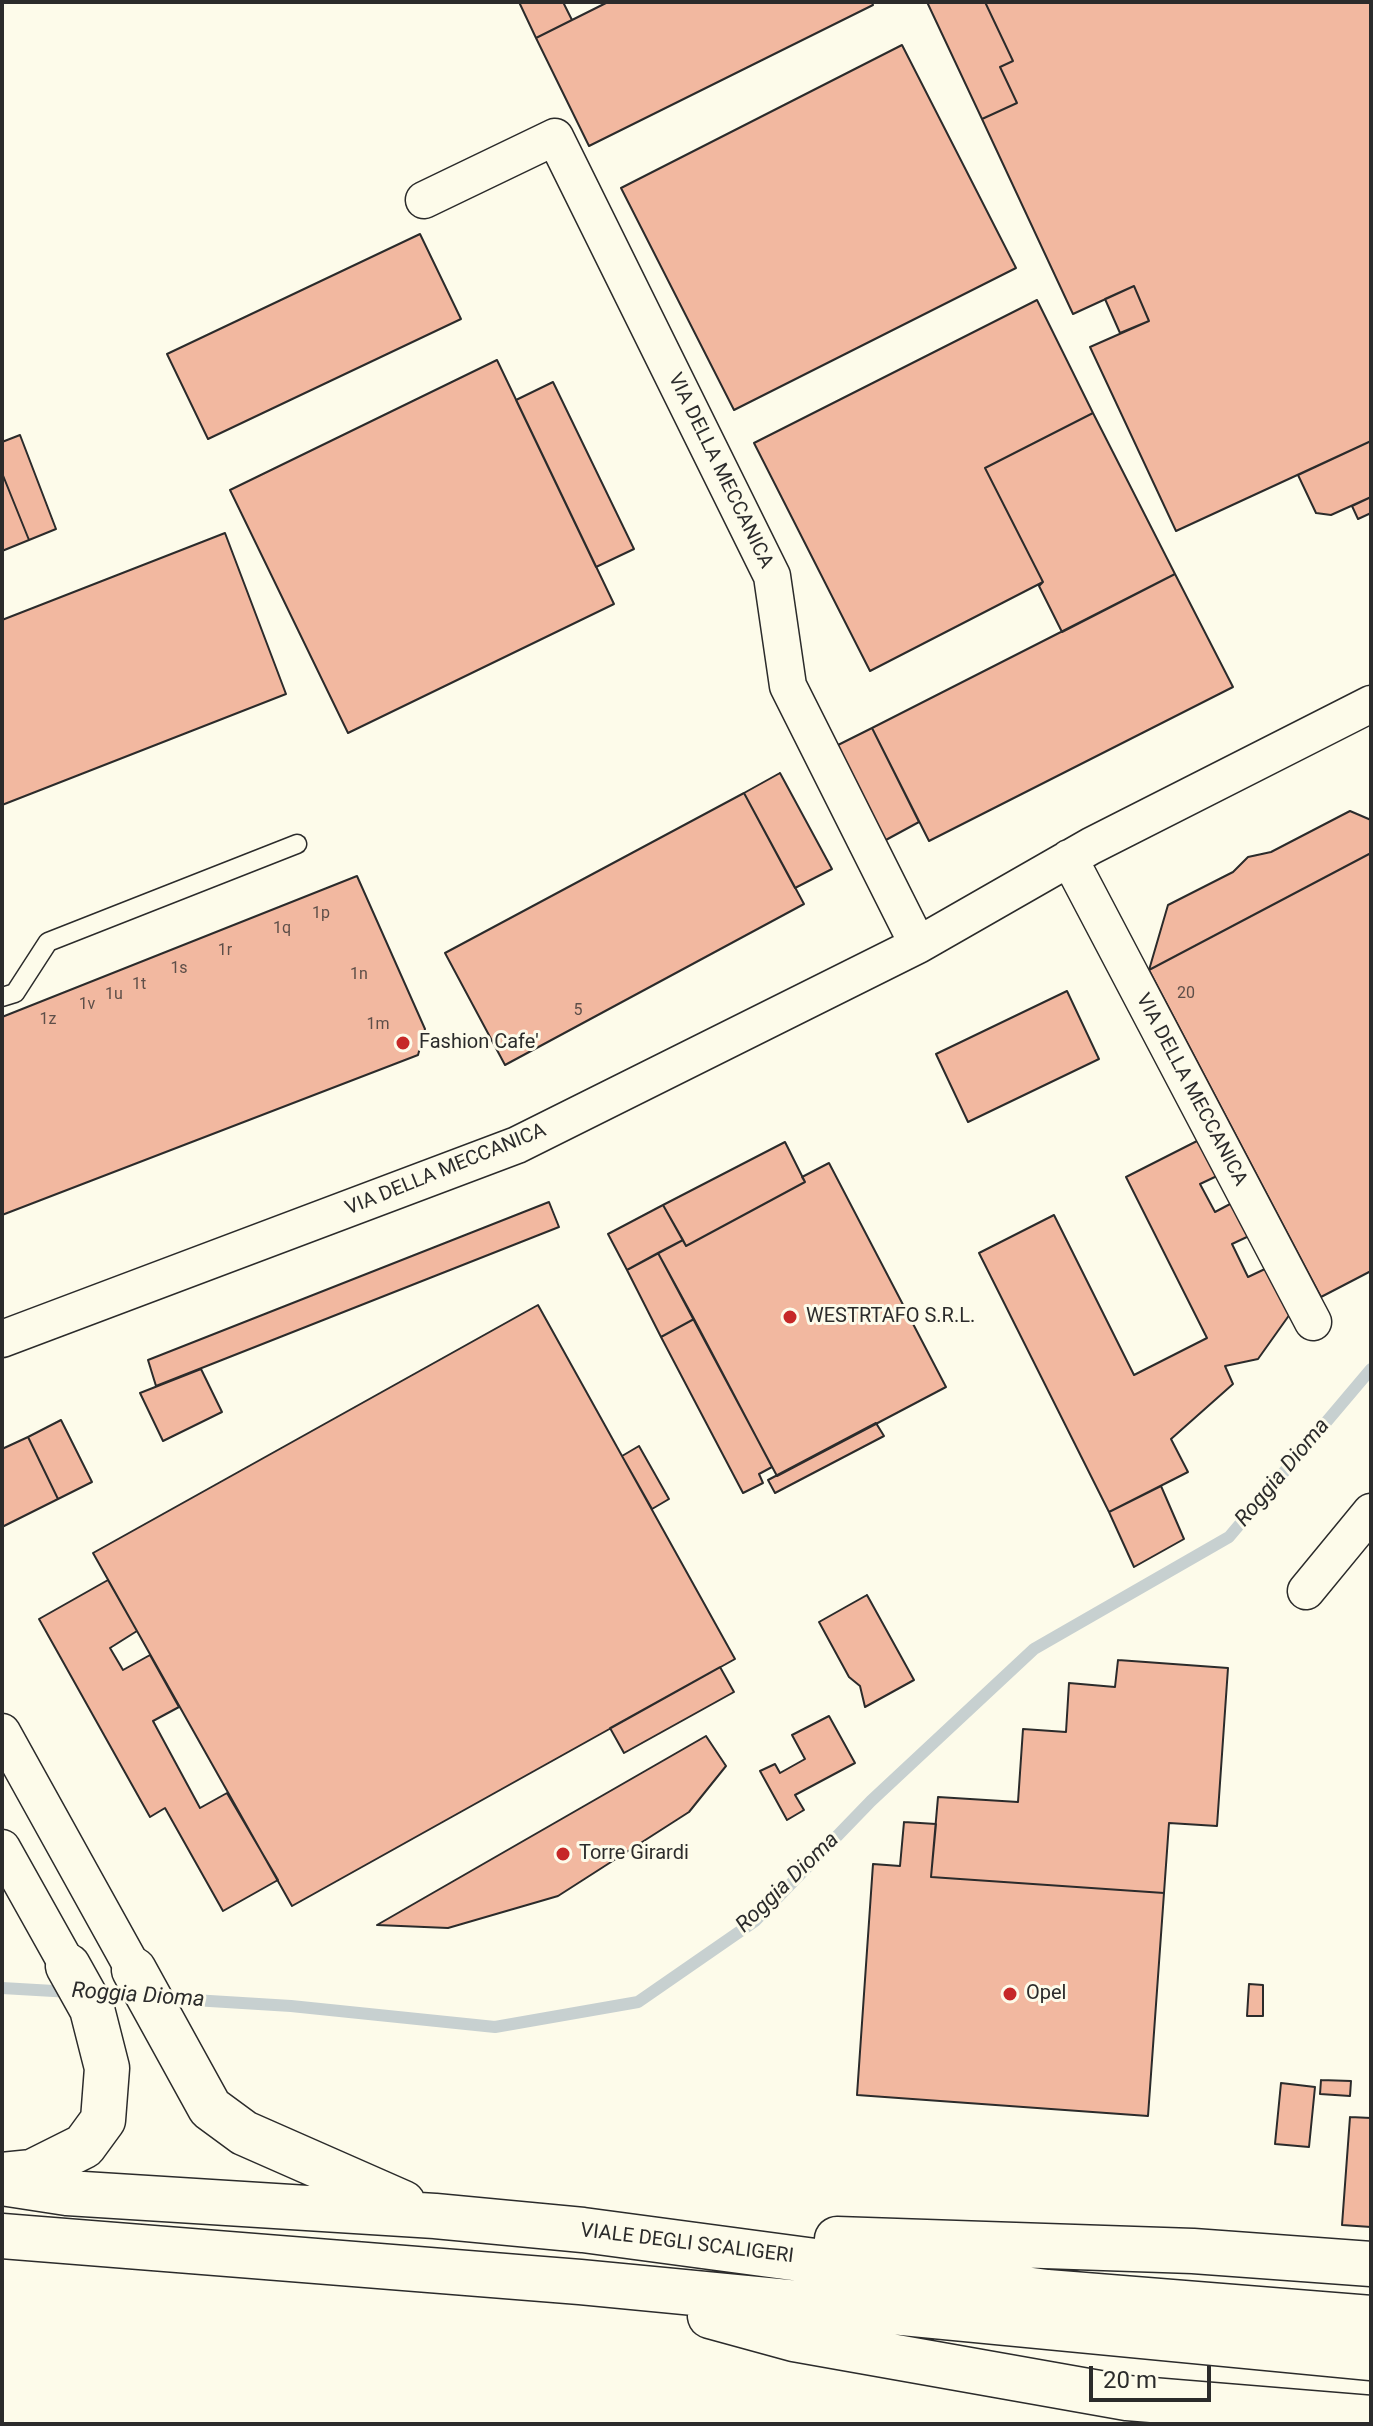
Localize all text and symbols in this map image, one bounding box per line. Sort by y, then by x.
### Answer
street label: VIA DELLA MECCANICA [662,369,778,573]
house number: 1p [312,904,330,924]
house number: 1q [273,919,291,939]
house number: 1r [218,941,232,961]
house number: 1s [170,959,188,979]
house number: 1n [350,965,368,985]
house number: 1t [132,975,146,995]
house number: 20 [1177,984,1195,1004]
house number: 1u [105,985,123,1005]
street label: VIA DELLA MECCANICA [1130,990,1252,1190]
house number: 1v [79,995,95,1015]
house number: 5 [574,1001,582,1021]
house number: 1z [40,1010,56,1030]
house number: 1m [366,1015,390,1035]
place label: Fashion Cafe' [419,1031,539,1055]
marker: Fashion Cafe' [394,1034,412,1052]
street label: VIA DELLA MECCANICA [342,1119,550,1221]
place label: WESTRTAFO S.R.L. [806,1305,975,1329]
marker: WESTRTAFO S.R.L. [781,1308,799,1326]
water label: Roggia Dioma [1230,1413,1336,1533]
water label: Roggia Dioma [731,1827,845,1939]
place label: Torre Girardi [579,1842,689,1866]
marker: Torre Girardi [554,1845,572,1863]
water label: Roggia Dioma [71,1978,205,2014]
place label: Opel [1026,1982,1066,2006]
marker: Opel [1001,1985,1019,2003]
street label: VIALE DEGLI SCALIGERI [579,2219,795,2269]
scale bar [1093,2350,1215,2400]
text: 20 m [1103,2366,1157,2394]

